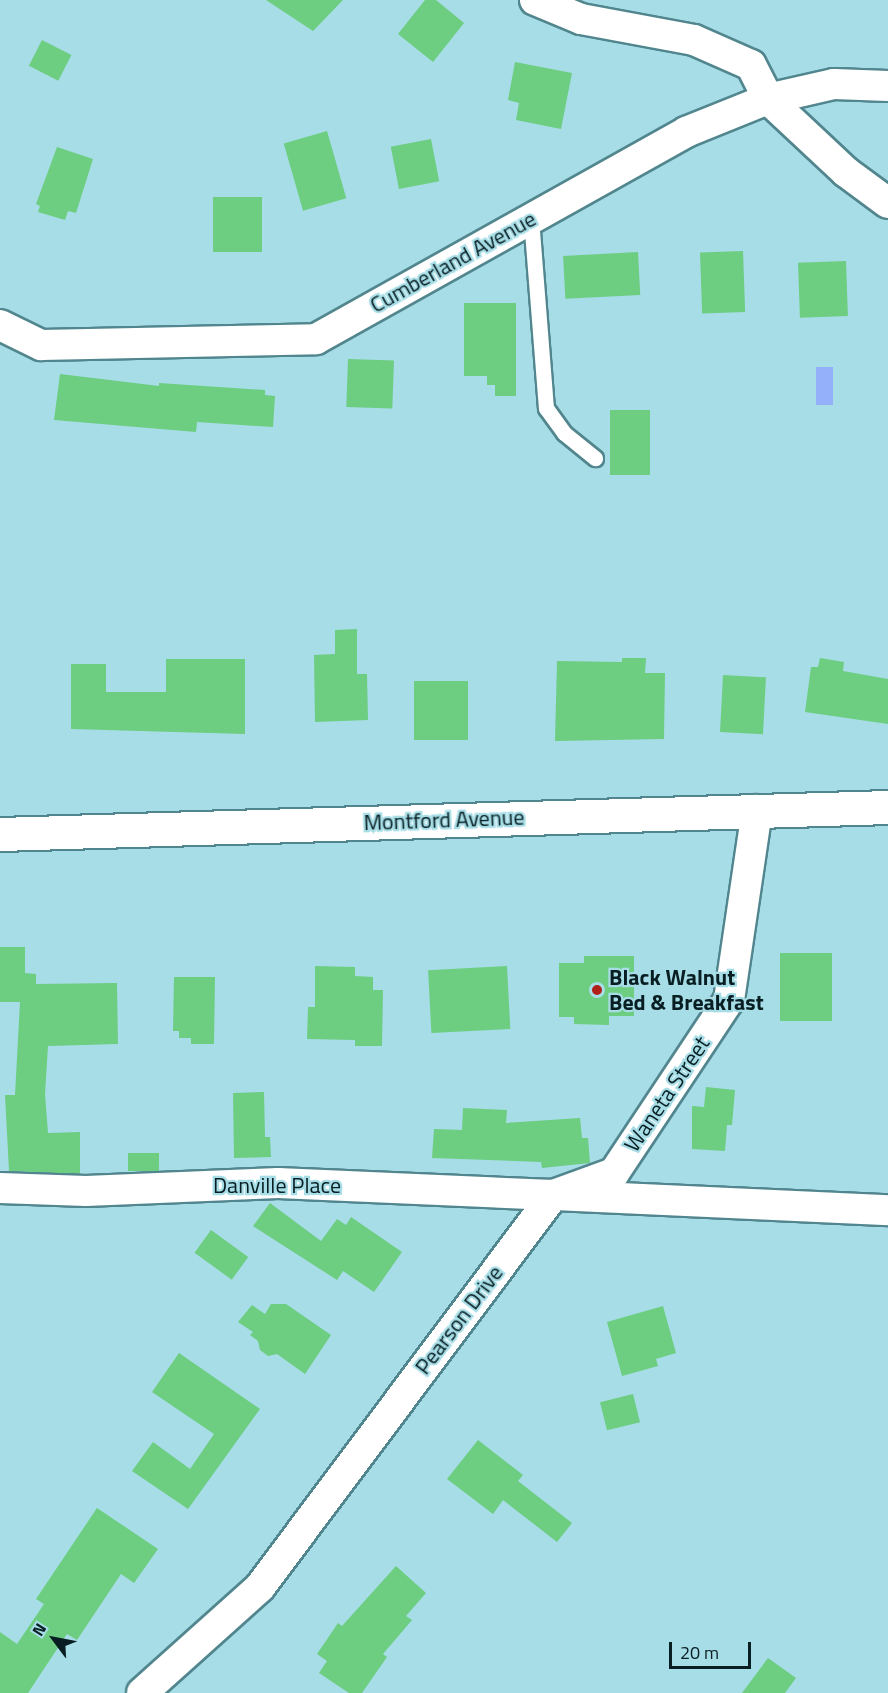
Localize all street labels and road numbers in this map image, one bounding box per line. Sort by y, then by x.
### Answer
street label: Cumberland Avenue [366,206,540,318]
street label: Montford Avenue [363,804,525,836]
street label: Waneta Street [619,1031,715,1157]
street label: Danville Place [213,1173,341,1199]
street label: Pearson Drive [410,1260,508,1380]

